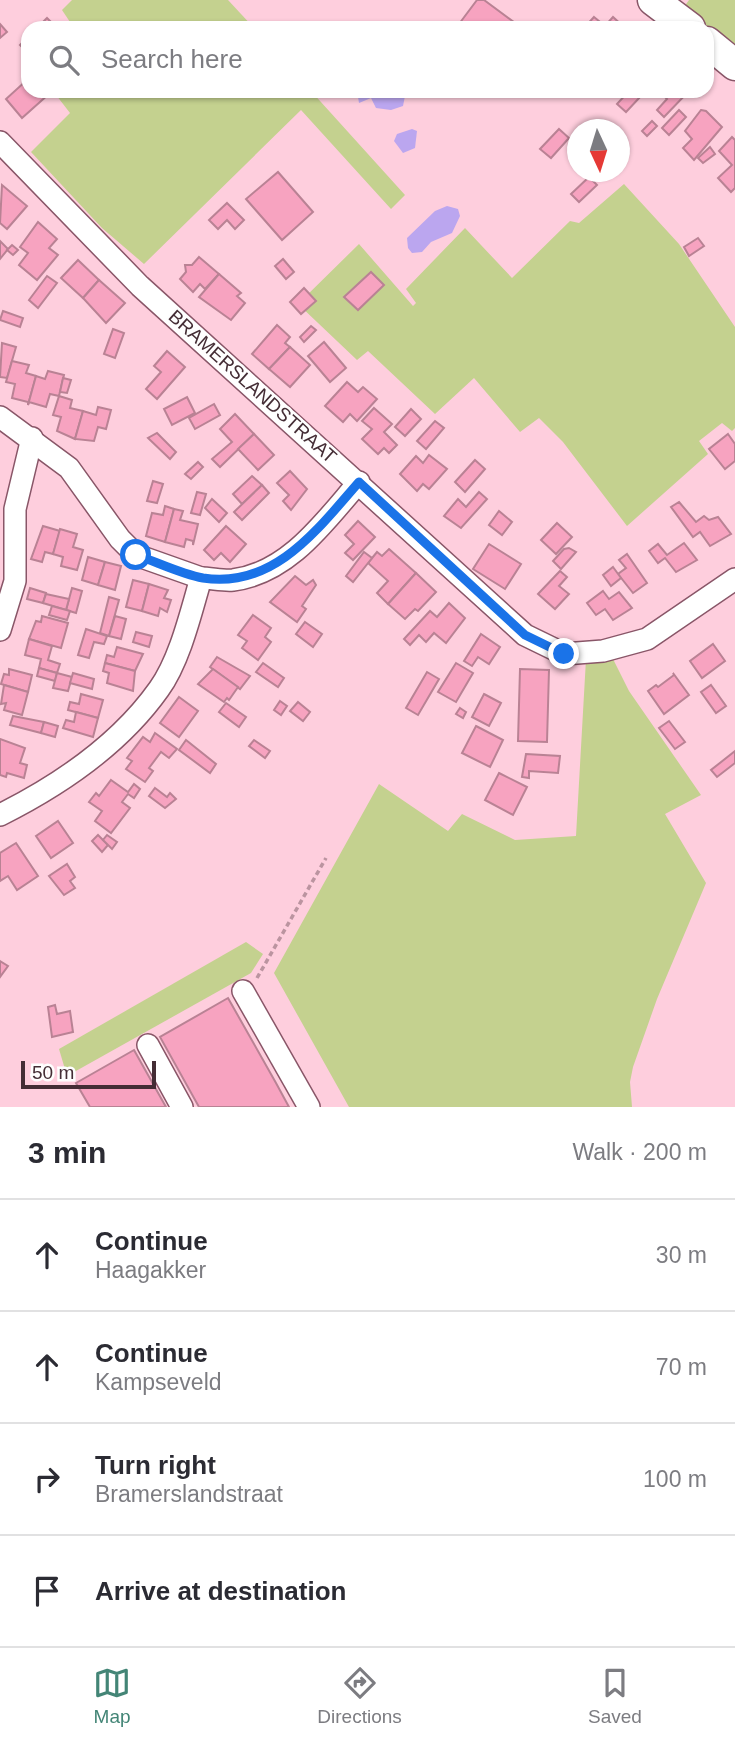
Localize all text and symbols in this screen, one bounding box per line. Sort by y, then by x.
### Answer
search box [21,21,714,98]
icon: search [45,41,83,79]
text: Search here [101,44,243,74]
north arrow [567,119,630,182]
street label: BRAMERSLANDSTRAAT [165,306,341,467]
route start [120,539,151,570]
route end [548,638,579,669]
scale bar [21,1058,156,1090]
text: 50 m [32,1062,74,1083]
text: 3 min [28,1136,106,1169]
text: Walk · 200 m [572,1139,707,1165]
text: Continue [95,1226,208,1256]
icon: ahead [28,1236,66,1274]
text: 30 m [656,1242,707,1268]
text: Haagakker [95,1257,206,1283]
text: Continue [95,1338,208,1368]
icon: ahead [28,1348,66,1386]
text: 70 m [656,1354,707,1380]
text: Kampseveld [95,1369,222,1395]
text: Turn right [95,1450,216,1480]
icon: right [28,1460,66,1498]
text: 100 m [643,1466,707,1492]
text: Bramerslandstraat [95,1481,283,1507]
icon: arrive [28,1572,66,1610]
text: Arrive at destination [95,1576,346,1606]
tab: Map [93,1664,131,1728]
tab: Directions [317,1664,402,1728]
tab: Saved [588,1664,642,1728]

